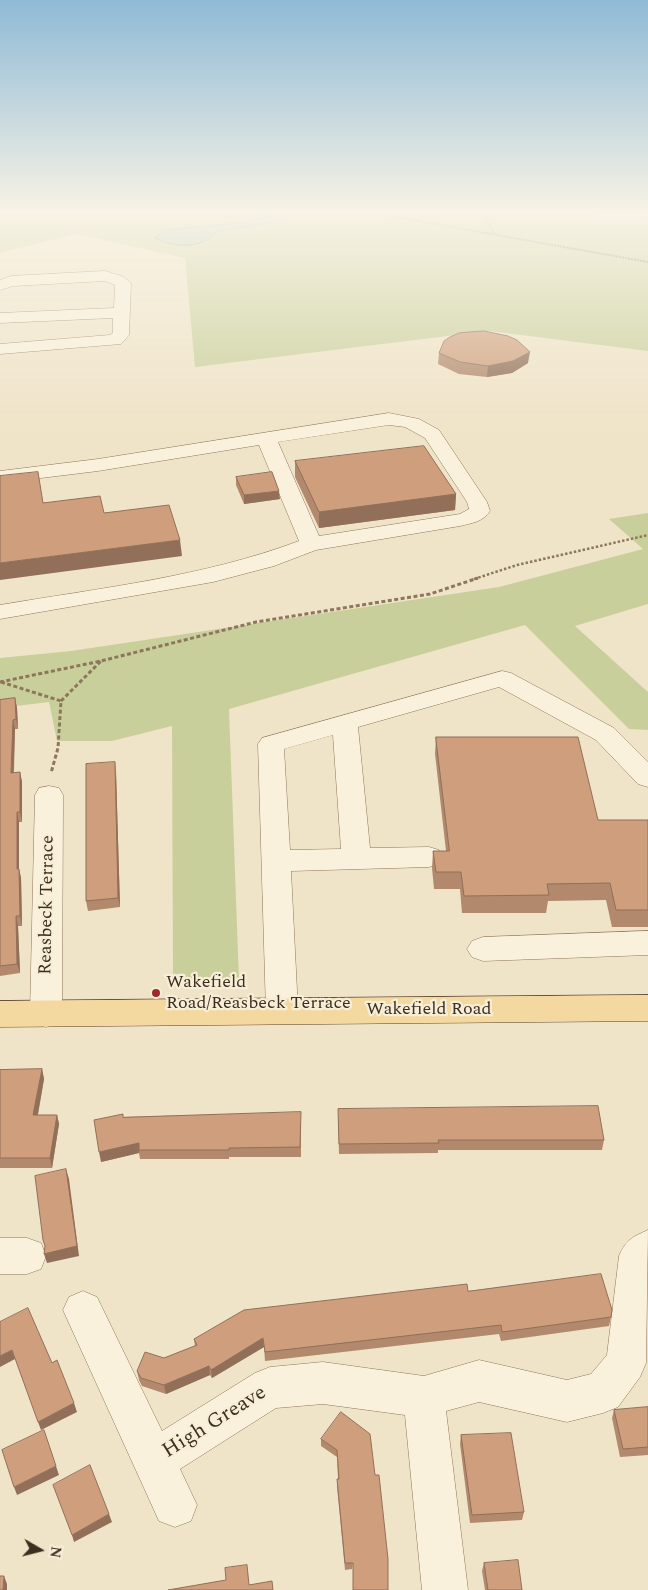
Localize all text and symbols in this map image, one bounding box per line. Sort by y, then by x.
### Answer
street label: Reasbeck Terrace [36,835,60,975]
place label: Wakefield Road/Reasbeck Terrace [166,972,351,1014]
marker: Wakefield Road/Reasbeck Terrace [150,987,162,999]
street label: Wakefield Road [366,999,492,1021]
street label: High Greave [158,1381,272,1465]
north arrow [15,1525,65,1575]
text: N [44,1545,67,1559]

